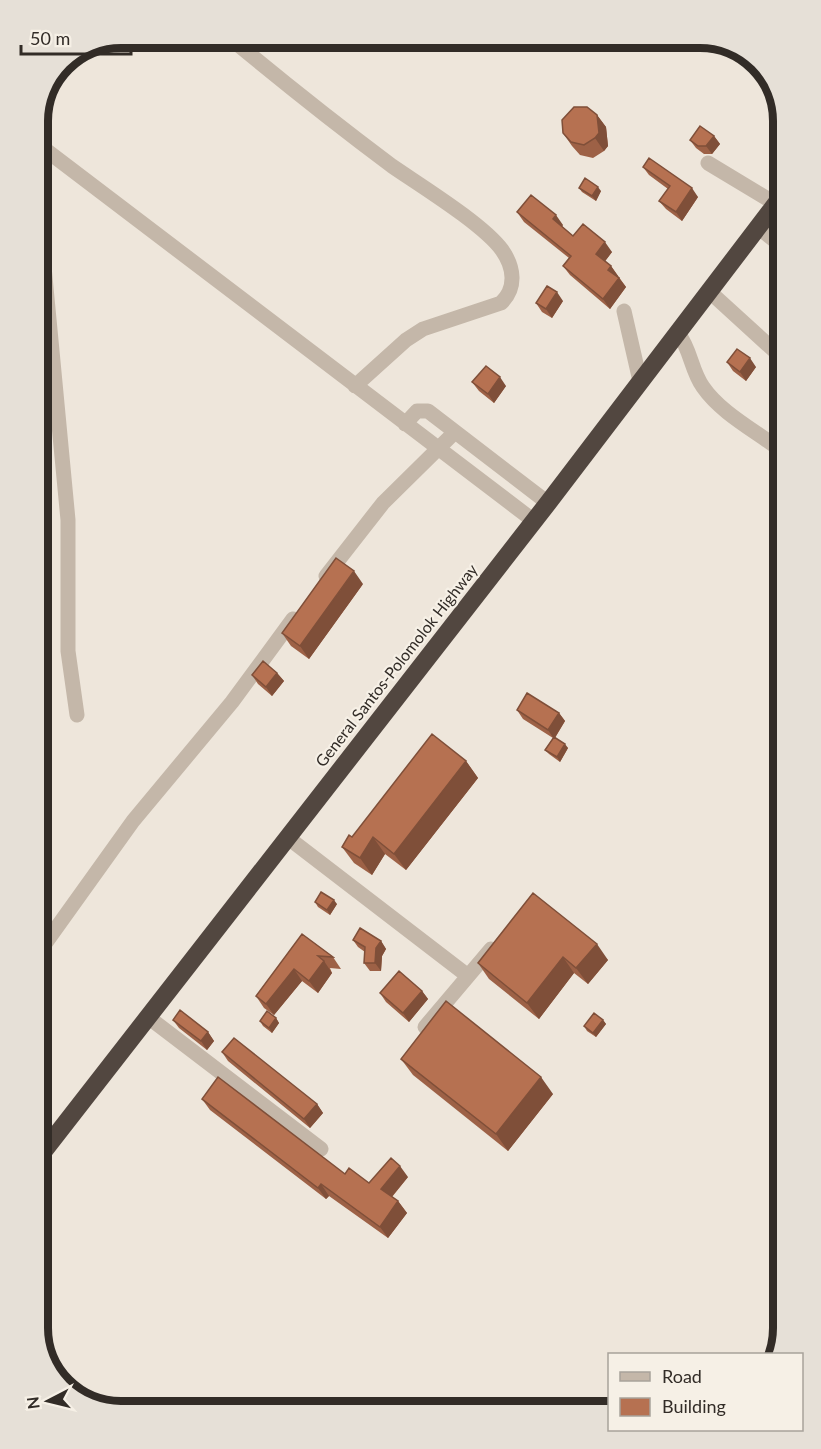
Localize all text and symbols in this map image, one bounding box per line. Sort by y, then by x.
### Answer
scale bar [21,18,130,56]
text: 50 m [30,27,70,49]
street label: General Santos-Polomolok Highway [311,559,482,770]
legend [608,1353,803,1431]
text: Road [662,1365,702,1387]
north arrow [18,1371,78,1431]
text: Building [662,1395,726,1417]
text: N [22,1396,43,1410]

